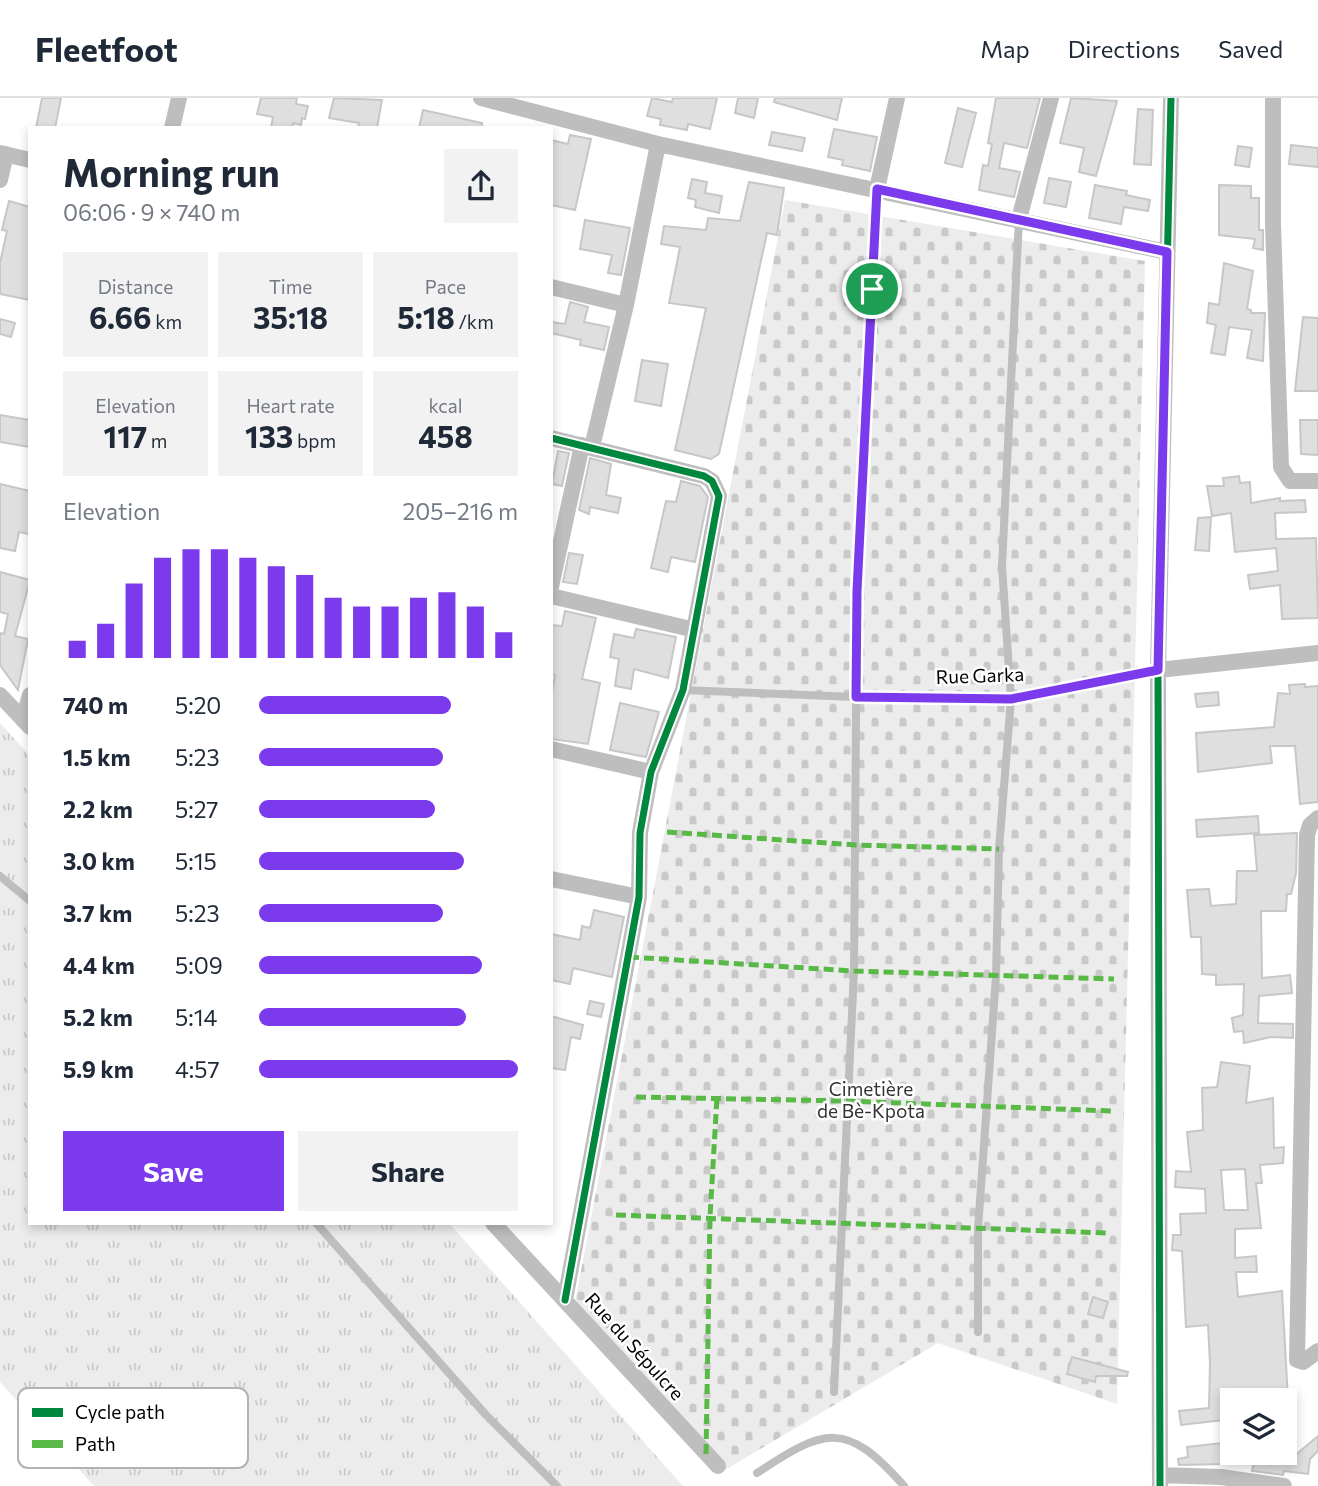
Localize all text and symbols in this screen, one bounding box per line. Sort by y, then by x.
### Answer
text: Fleetfoot [35,28,178,69]
text: Map [980,34,1030,63]
text: Directions [1068,34,1180,63]
text: Saved [1218,34,1283,63]
text: Morning run [63,148,280,195]
button: share [444,149,518,223]
text: 06:06 · 9 × 740 m [63,198,240,226]
pin [842,259,902,319]
icon: arrive [853,270,891,308]
text: Distance [98,275,173,298]
text: Time [269,275,312,298]
text: Pace [425,275,466,298]
text: 6.66 [89,298,152,335]
text: 35:18 [253,298,328,335]
text: 5:18 [397,298,455,335]
text: km [152,310,182,333]
text: /km [455,310,494,333]
text: Elevation [95,394,176,417]
text: Heart rate [246,394,335,417]
text: kcal [428,394,463,417]
text: 117 [104,417,147,454]
text: 133 [245,417,293,454]
text: 458 [418,417,473,454]
text: m [147,429,167,452]
text: bpm [293,429,336,452]
text: Elevation [63,497,160,525]
text: 205–216 m [403,497,518,525]
street label: Rue Garka [935,662,1025,688]
text: 740 m [63,691,128,719]
text: 5:20 [175,691,221,719]
text: 1.5 km [63,743,131,771]
text: 5:23 [175,743,220,771]
text: 2.2 km [63,795,133,823]
text: 5:27 [175,795,218,823]
text: 3.0 km [63,847,135,875]
text: 5:15 [175,847,217,875]
text: 3.7 km [63,899,132,927]
text: 5:23 [175,899,220,927]
text: 4.4 km [63,951,135,979]
text: 5:09 [175,951,223,979]
text: 5.2 km [63,1003,133,1031]
text: 5:14 [175,1003,217,1031]
text: 5.9 km [63,1055,134,1083]
text: 4:57 [175,1055,220,1083]
park label: Cimetière de Bè-Kpota [817,1077,925,1122]
button: Save [63,1131,284,1211]
button: Share [298,1131,518,1211]
street label: Rue du Sépulcre [581,1288,689,1404]
legend [18,1388,248,1468]
map controls [1220,1388,1297,1465]
button: layers [1220,1388,1297,1465]
text: Cycle path [75,1400,165,1423]
text: Path [75,1432,116,1455]

